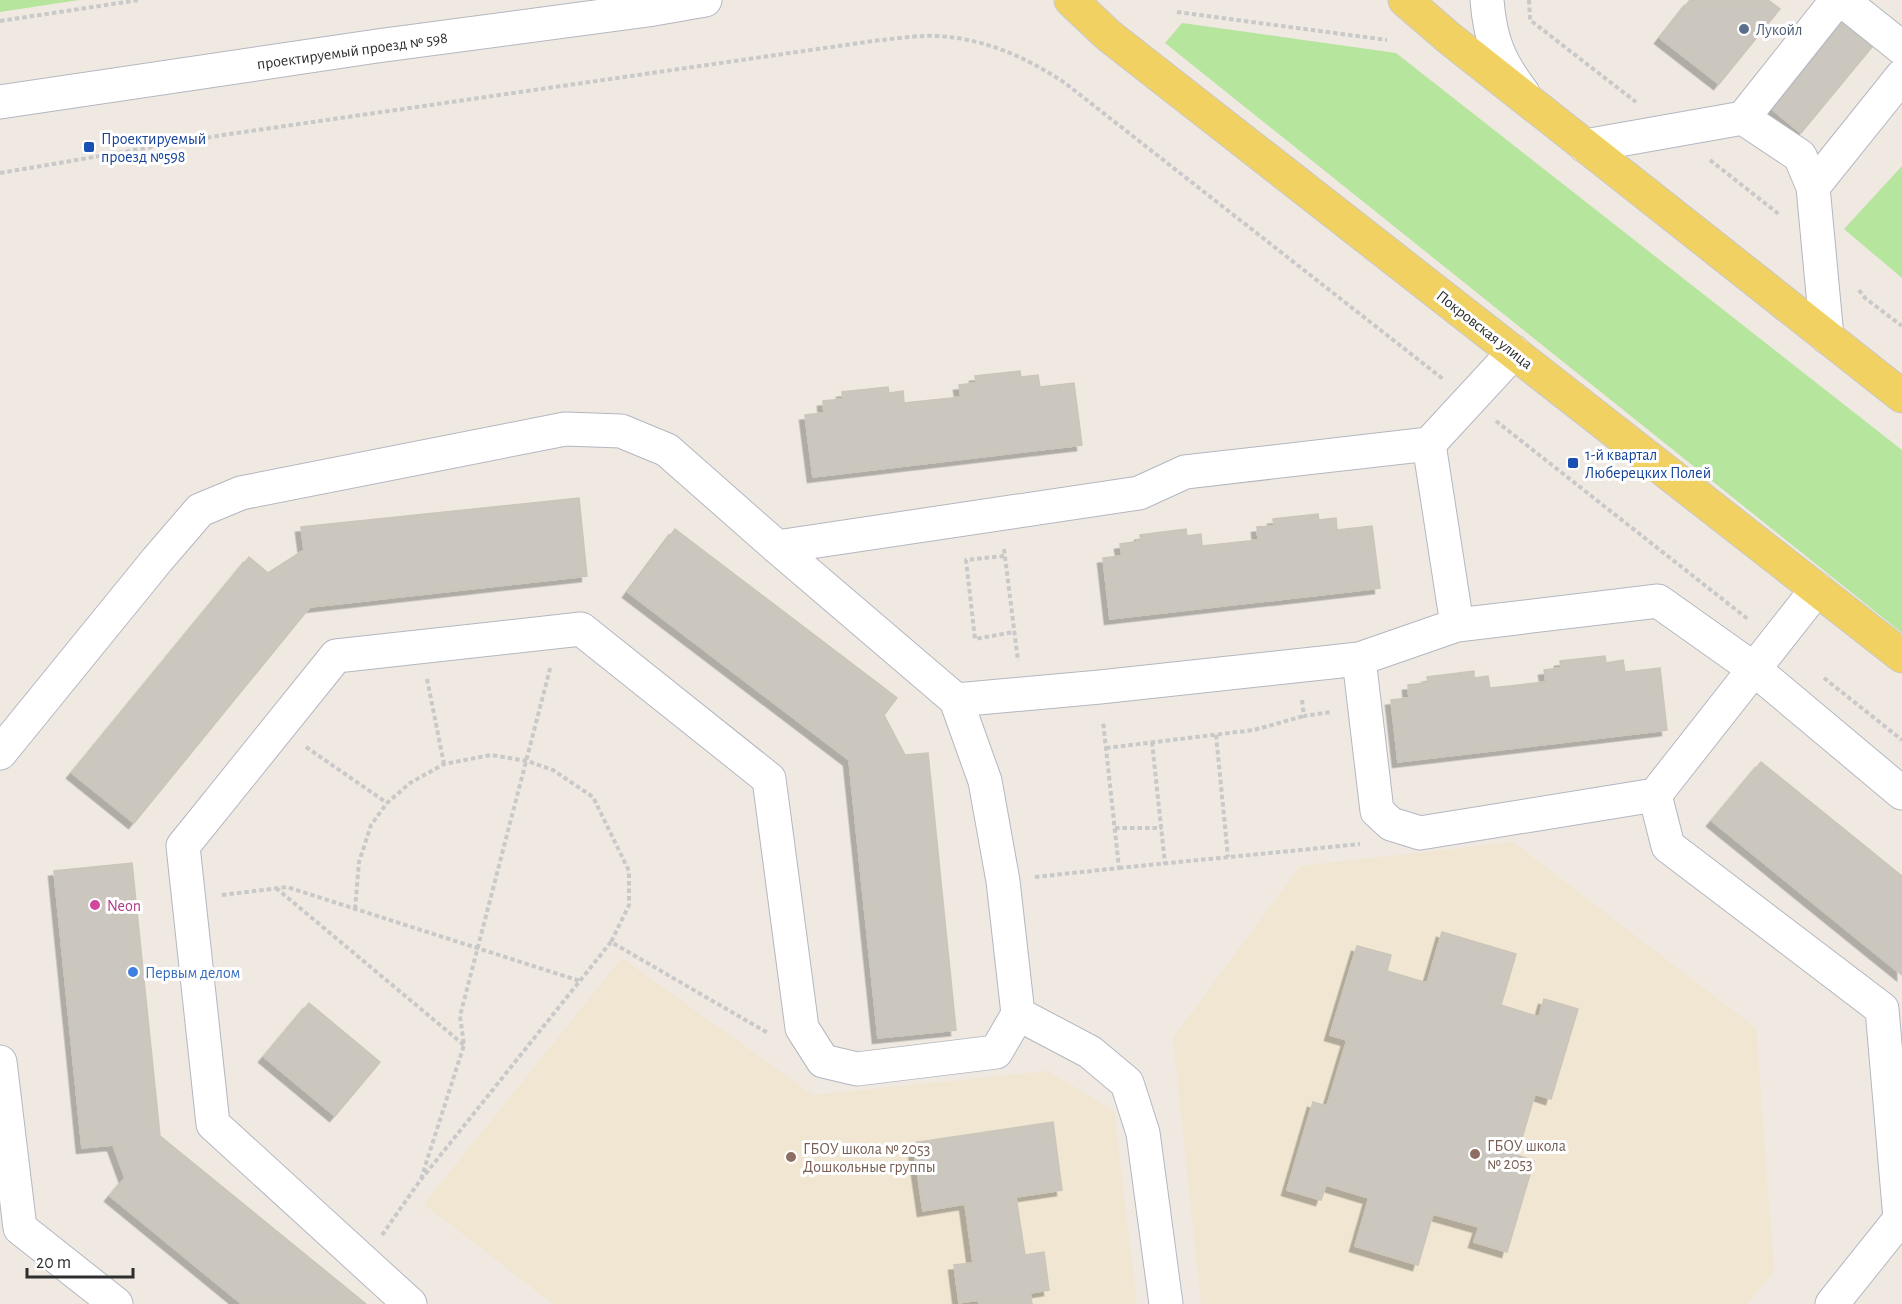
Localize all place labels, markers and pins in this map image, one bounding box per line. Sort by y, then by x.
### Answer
marker: Лукойл [1737,22,1751,36]
place label: Лукойл [1756,22,1802,39]
place label: Проектируемый проезд №598 [101,131,206,165]
marker: Проектируемый проезд №598 [82,140,96,154]
place label: 1-й квартал Люберецких Полей [1585,447,1711,481]
marker: 1-й квартал Люберецких Полей [1566,456,1580,470]
marker: Neon [88,898,102,912]
place label: Neon [107,898,141,914]
marker: Первым делом [126,965,140,979]
place label: Первым делом [145,965,240,981]
place label: ГБОУ школа № 2053 [1487,1138,1566,1172]
place label: ГБОУ школа № 2053 Дошкольные группы [803,1141,936,1176]
marker: ГБОУ школа № 2053 [1468,1147,1482,1161]
marker: ГБОУ школа № 2053 Дошкольные группы [784,1150,798,1164]

